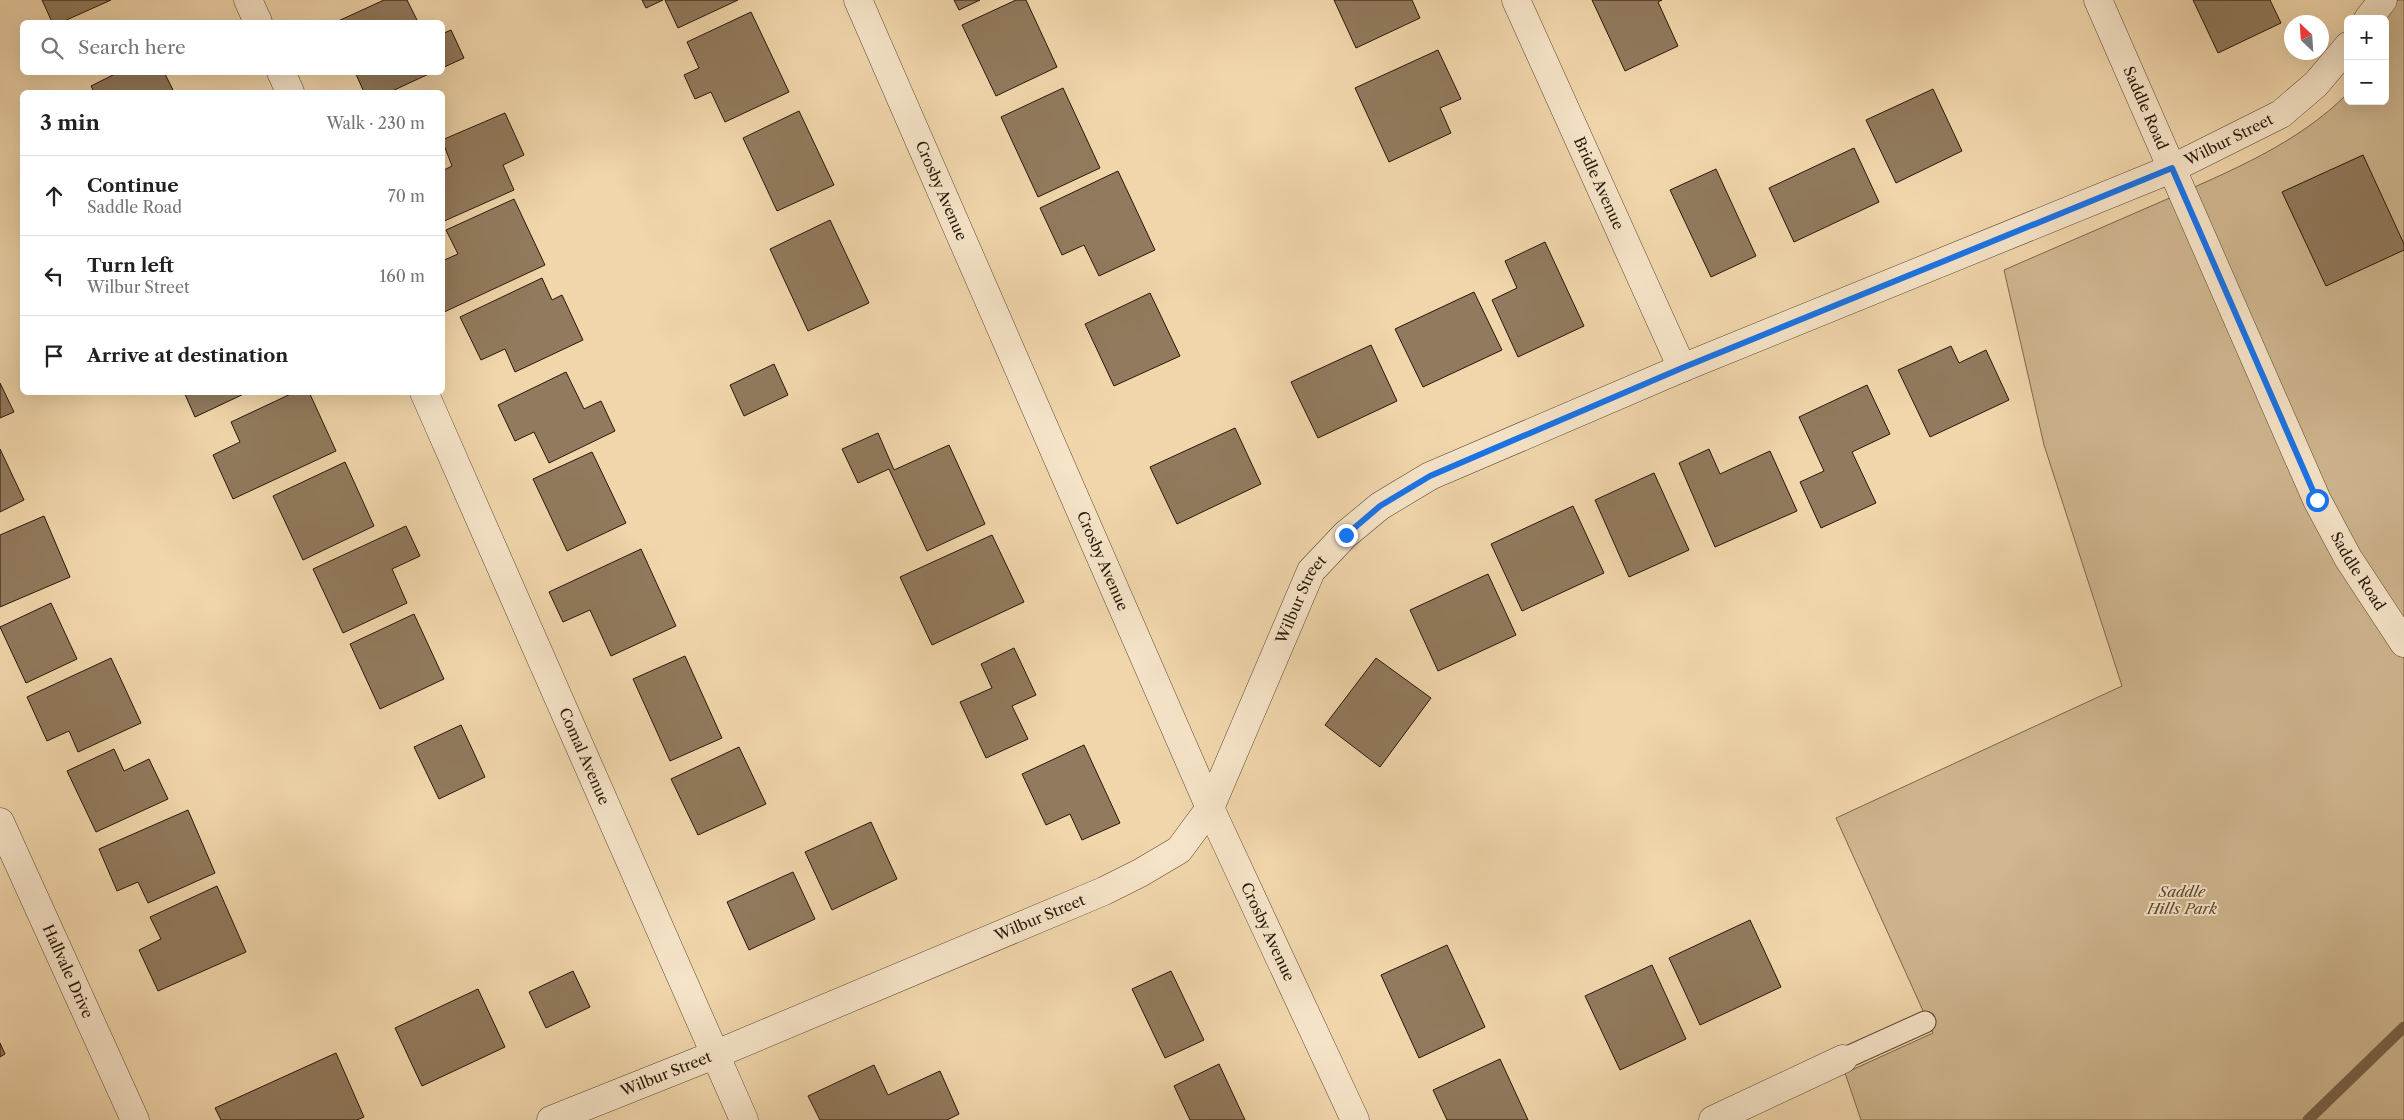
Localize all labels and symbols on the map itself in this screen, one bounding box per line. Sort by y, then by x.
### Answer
north arrow [2284,15,2329,60]
street label: Saddle Road [2119,63,2172,153]
street label: Wilbur Street [2180,109,2277,170]
street label: Bridle Avenue [1570,133,1628,233]
street label: Crosby Avenue [911,138,972,243]
route start [2306,489,2329,512]
street label: Crosby Avenue [1073,508,1133,614]
route end [1335,524,1358,547]
street label: Saddle Road [2327,528,2390,614]
street label: Wilbur Street [1271,550,1331,647]
street label: Comal Avenue [555,705,614,808]
street label: Crosby Avenue [1237,879,1299,984]
park label: Saddle Hills Park [2146,882,2217,918]
street label: Wilbur Street [991,890,1088,945]
street label: Hallvale Drive [39,921,98,1021]
street label: Wilbur Street [617,1047,715,1101]

